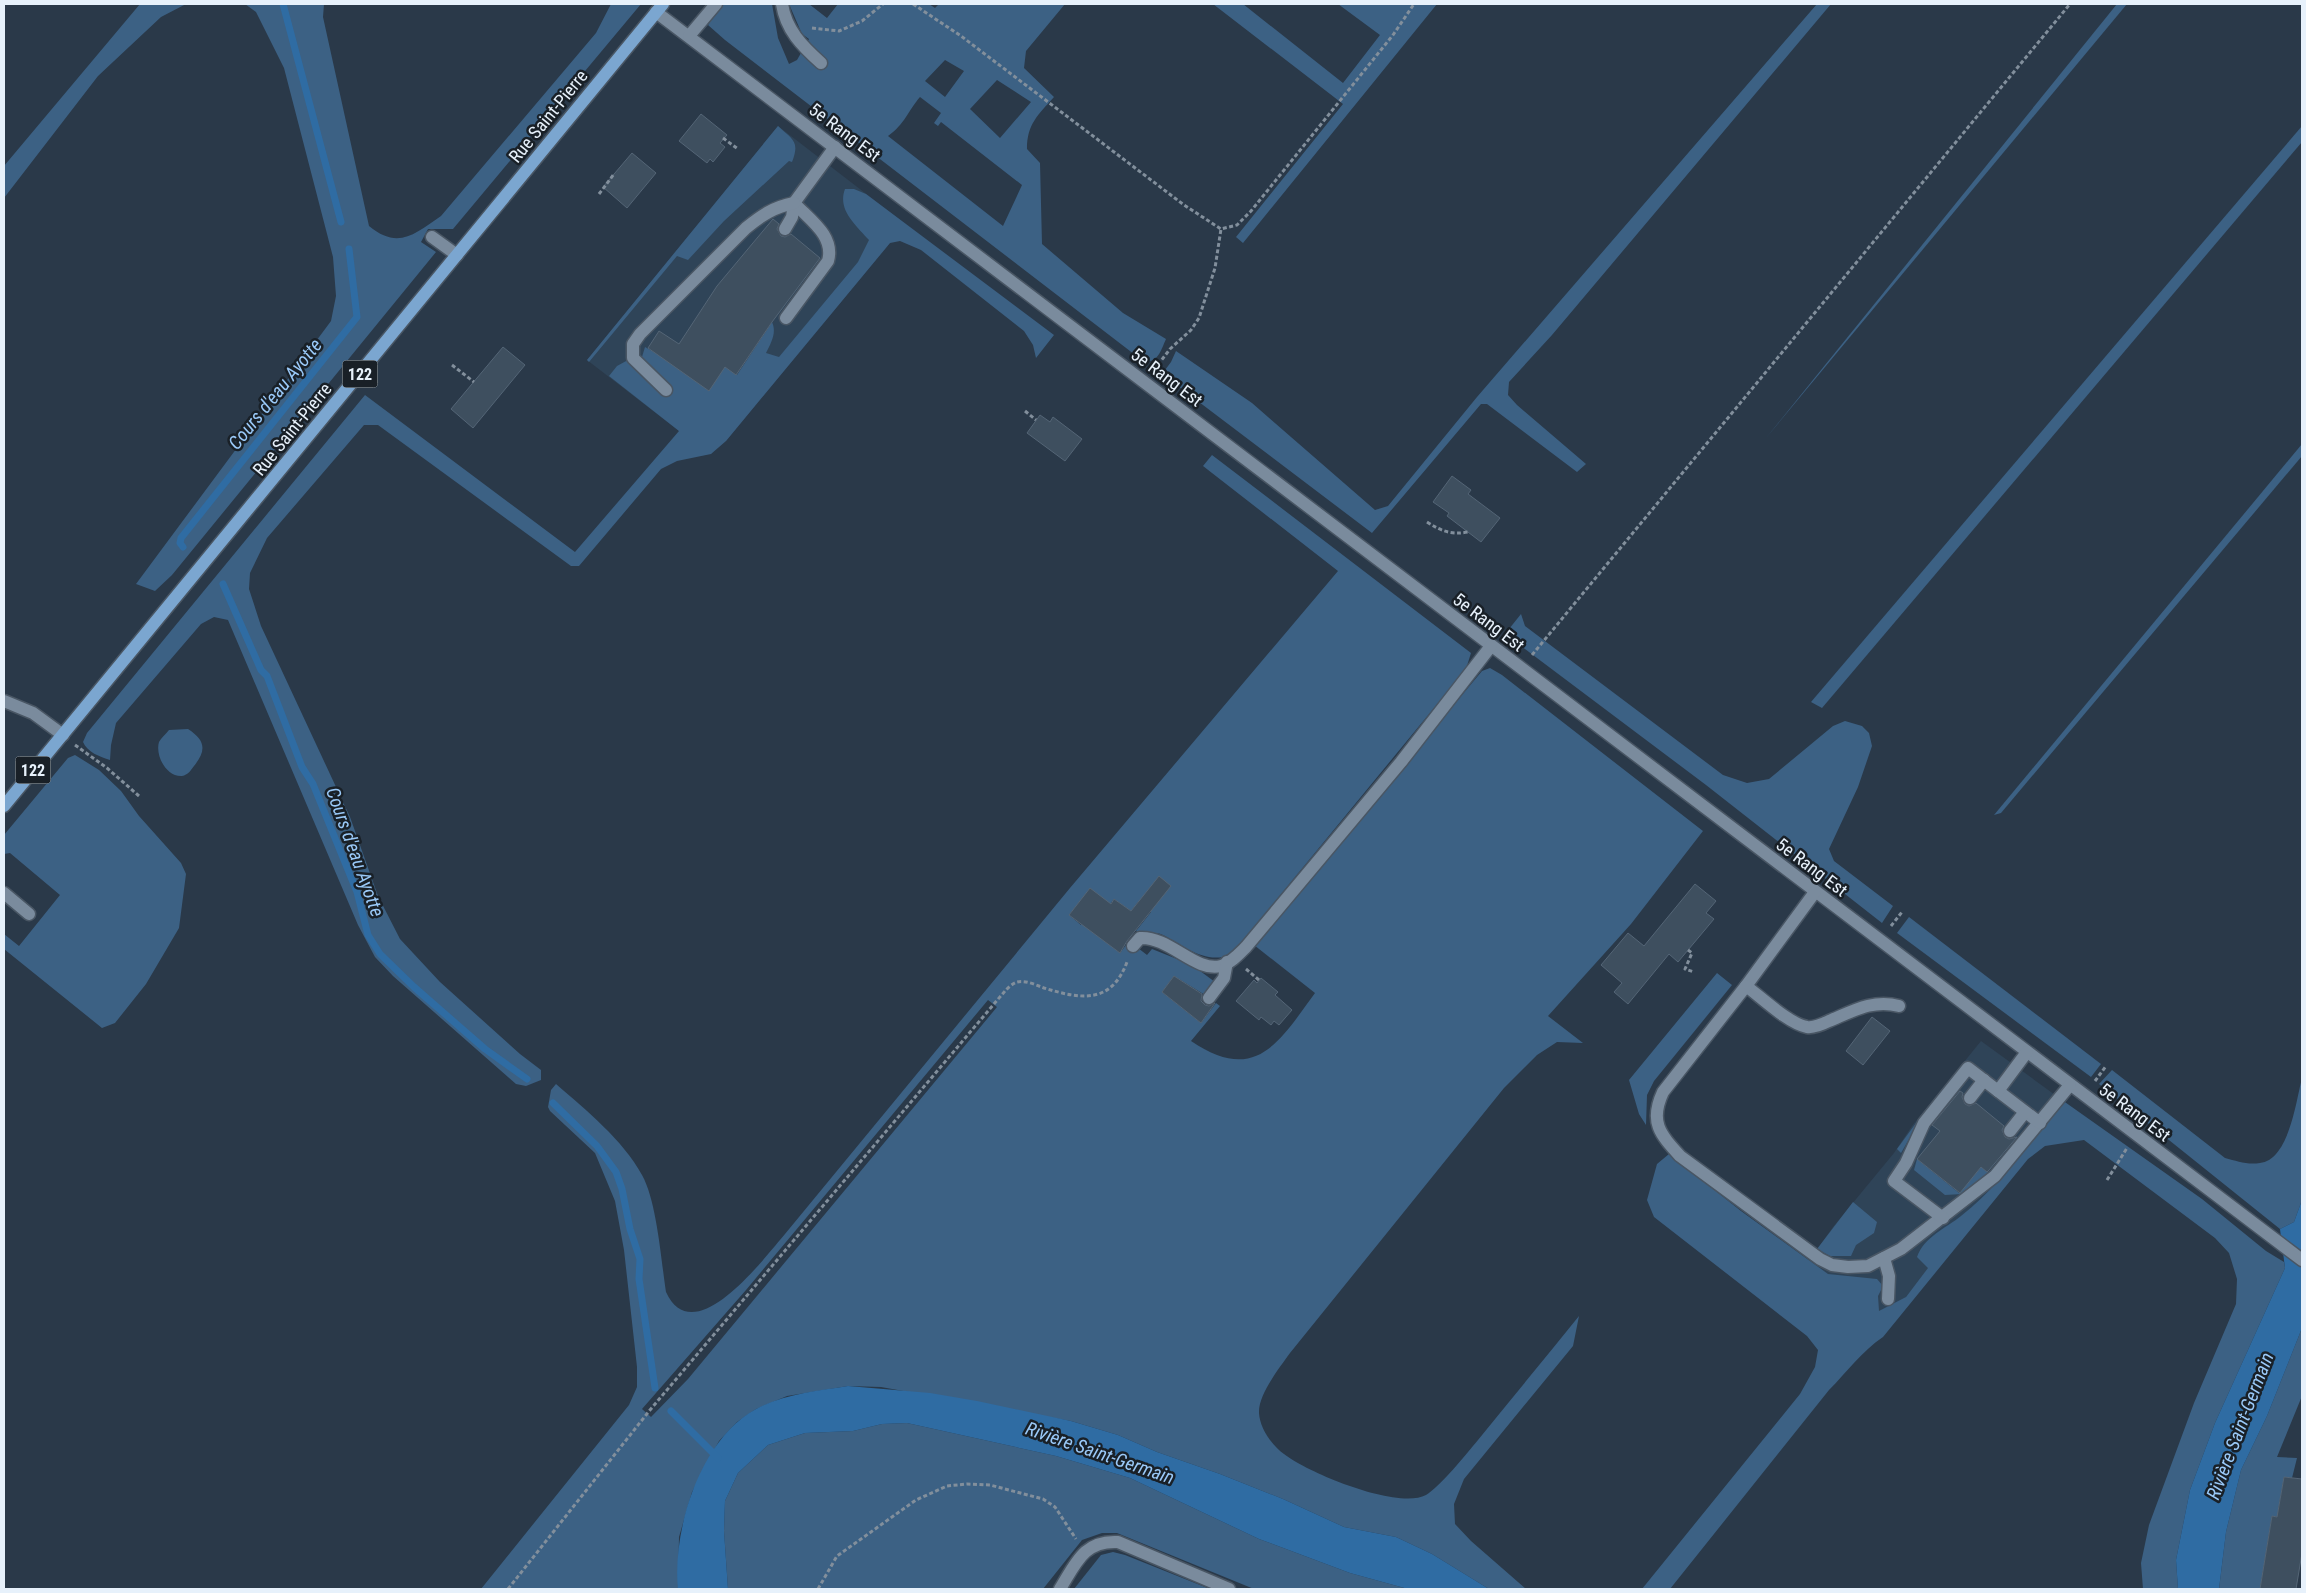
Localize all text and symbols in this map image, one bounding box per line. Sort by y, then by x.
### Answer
street label: Rue Saint-Pierre [504,65,592,167]
street label: 5e Rang Est [805,98,885,166]
water label: Cours d'eau Ayotte [223,334,327,454]
street label: 5e Rang Est [1127,343,1207,411]
road number: 122 [342,360,378,388]
street label: Rue Saint-Pierre [248,378,336,480]
street label: 5e Rang Est [1449,588,1529,656]
road number: 122 [15,756,50,784]
water label: Cours d'eau Ayotte [321,784,389,920]
street label: 5e Rang Est [1772,833,1852,901]
street label: 5e Rang Est [2095,1078,2175,1146]
water label: Rivière Saint-Germain [2201,1349,2279,1503]
water label: Rivière Saint-Germain [1023,1417,1177,1489]

